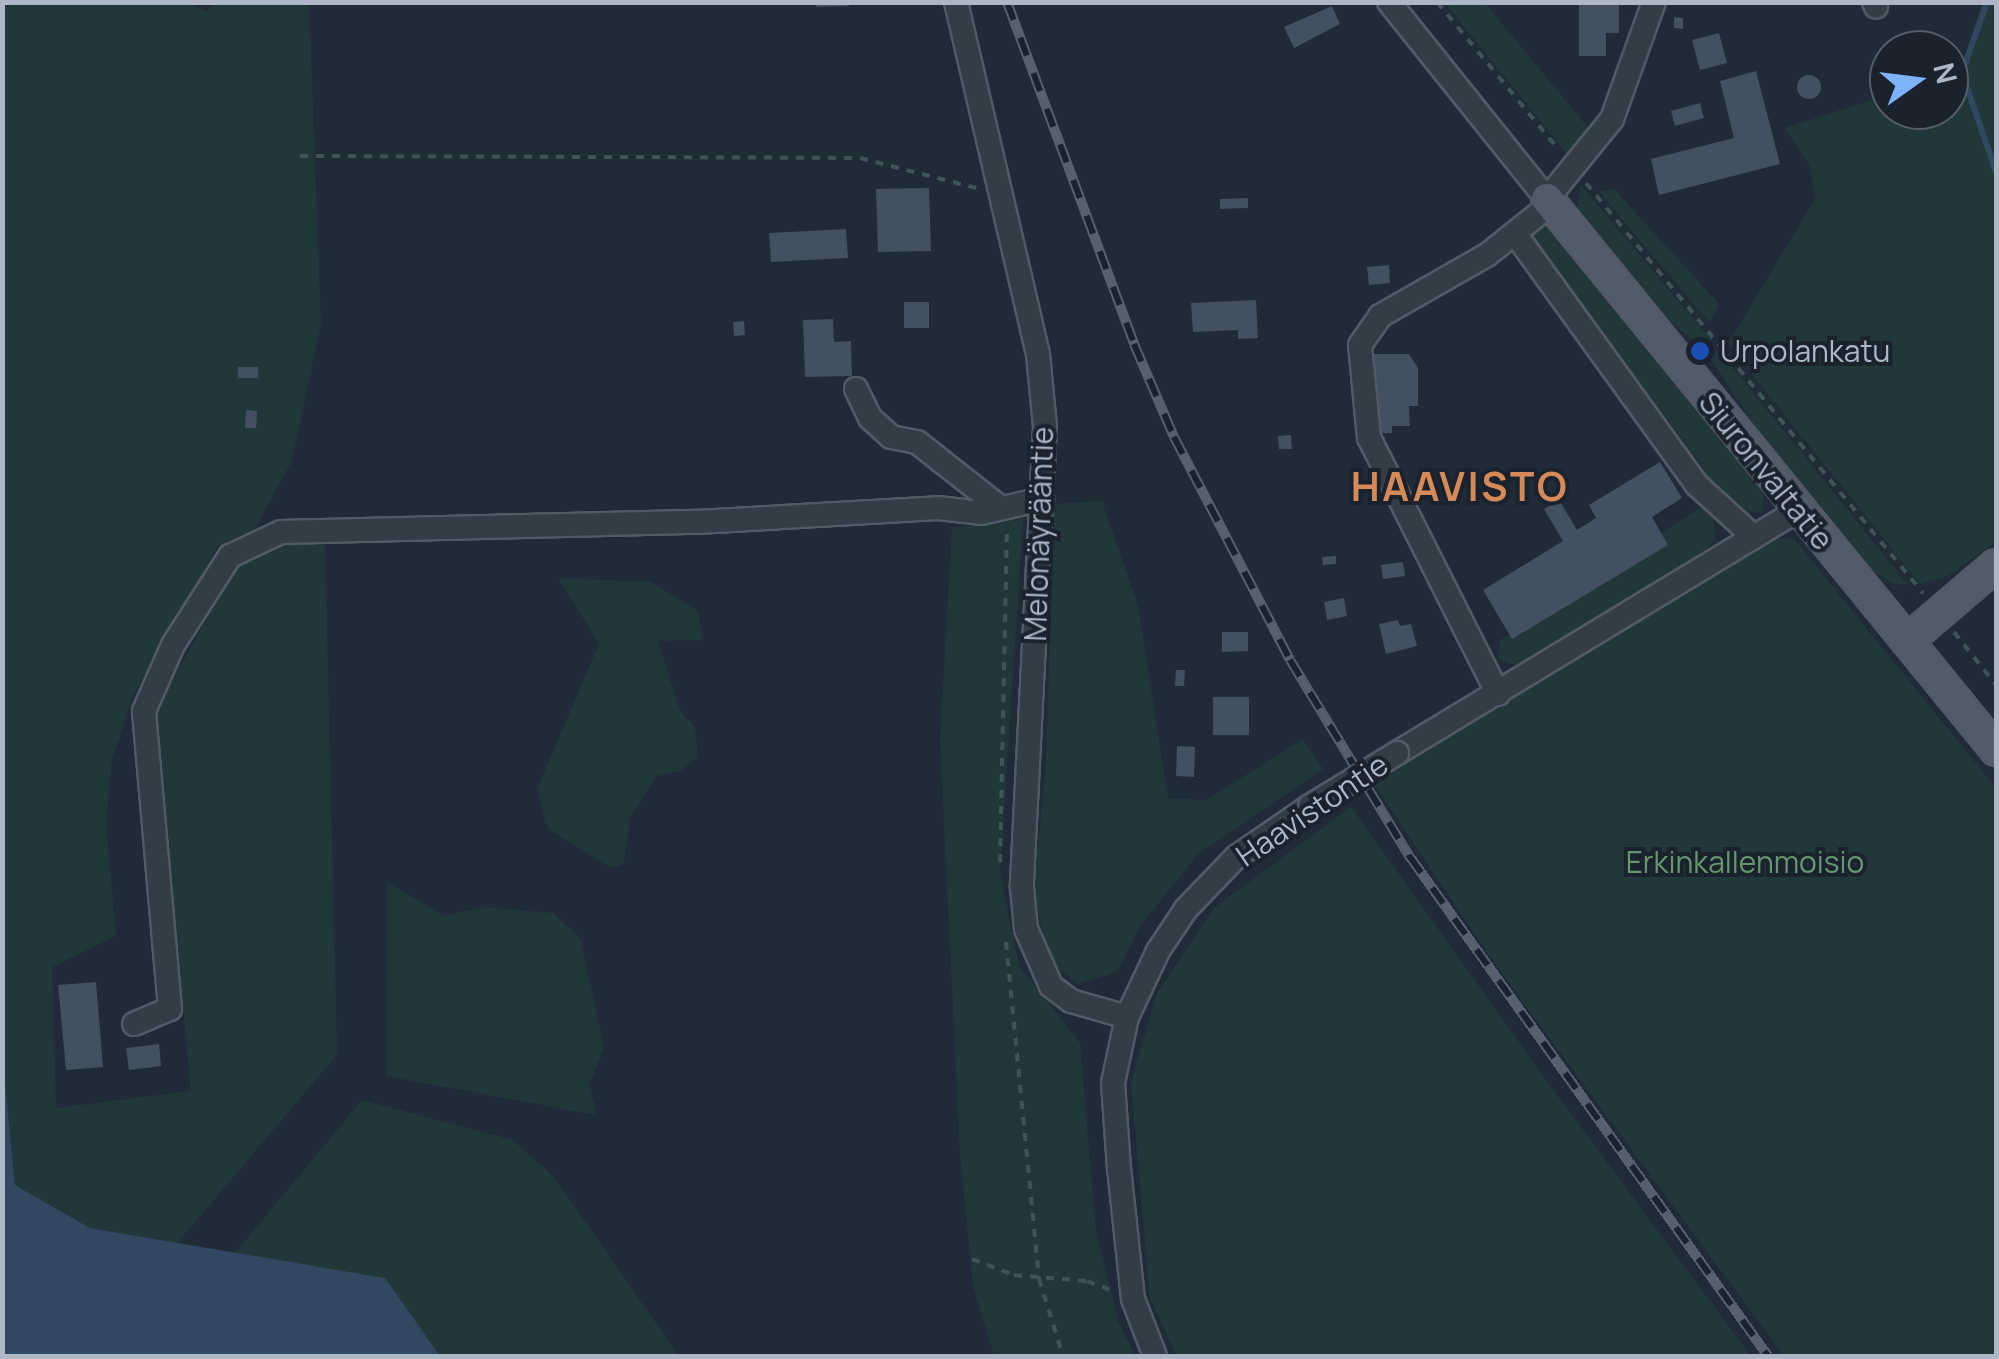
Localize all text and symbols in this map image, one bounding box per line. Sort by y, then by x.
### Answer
north arrow [1869,30,1969,130]
text: N [1925,59,1967,88]
place label: Urpolankatu [1720,333,1890,369]
marker: Urpolankatu [1689,340,1711,362]
street label: Siuronvaltatie [1691,385,1841,557]
street label: Melonäyrääntie [1017,426,1061,642]
district label: HAAVISTO [1351,462,1569,510]
street label: Haavistontie [1229,746,1395,874]
park label: Erkinkallenmoisio [1626,844,1864,880]

